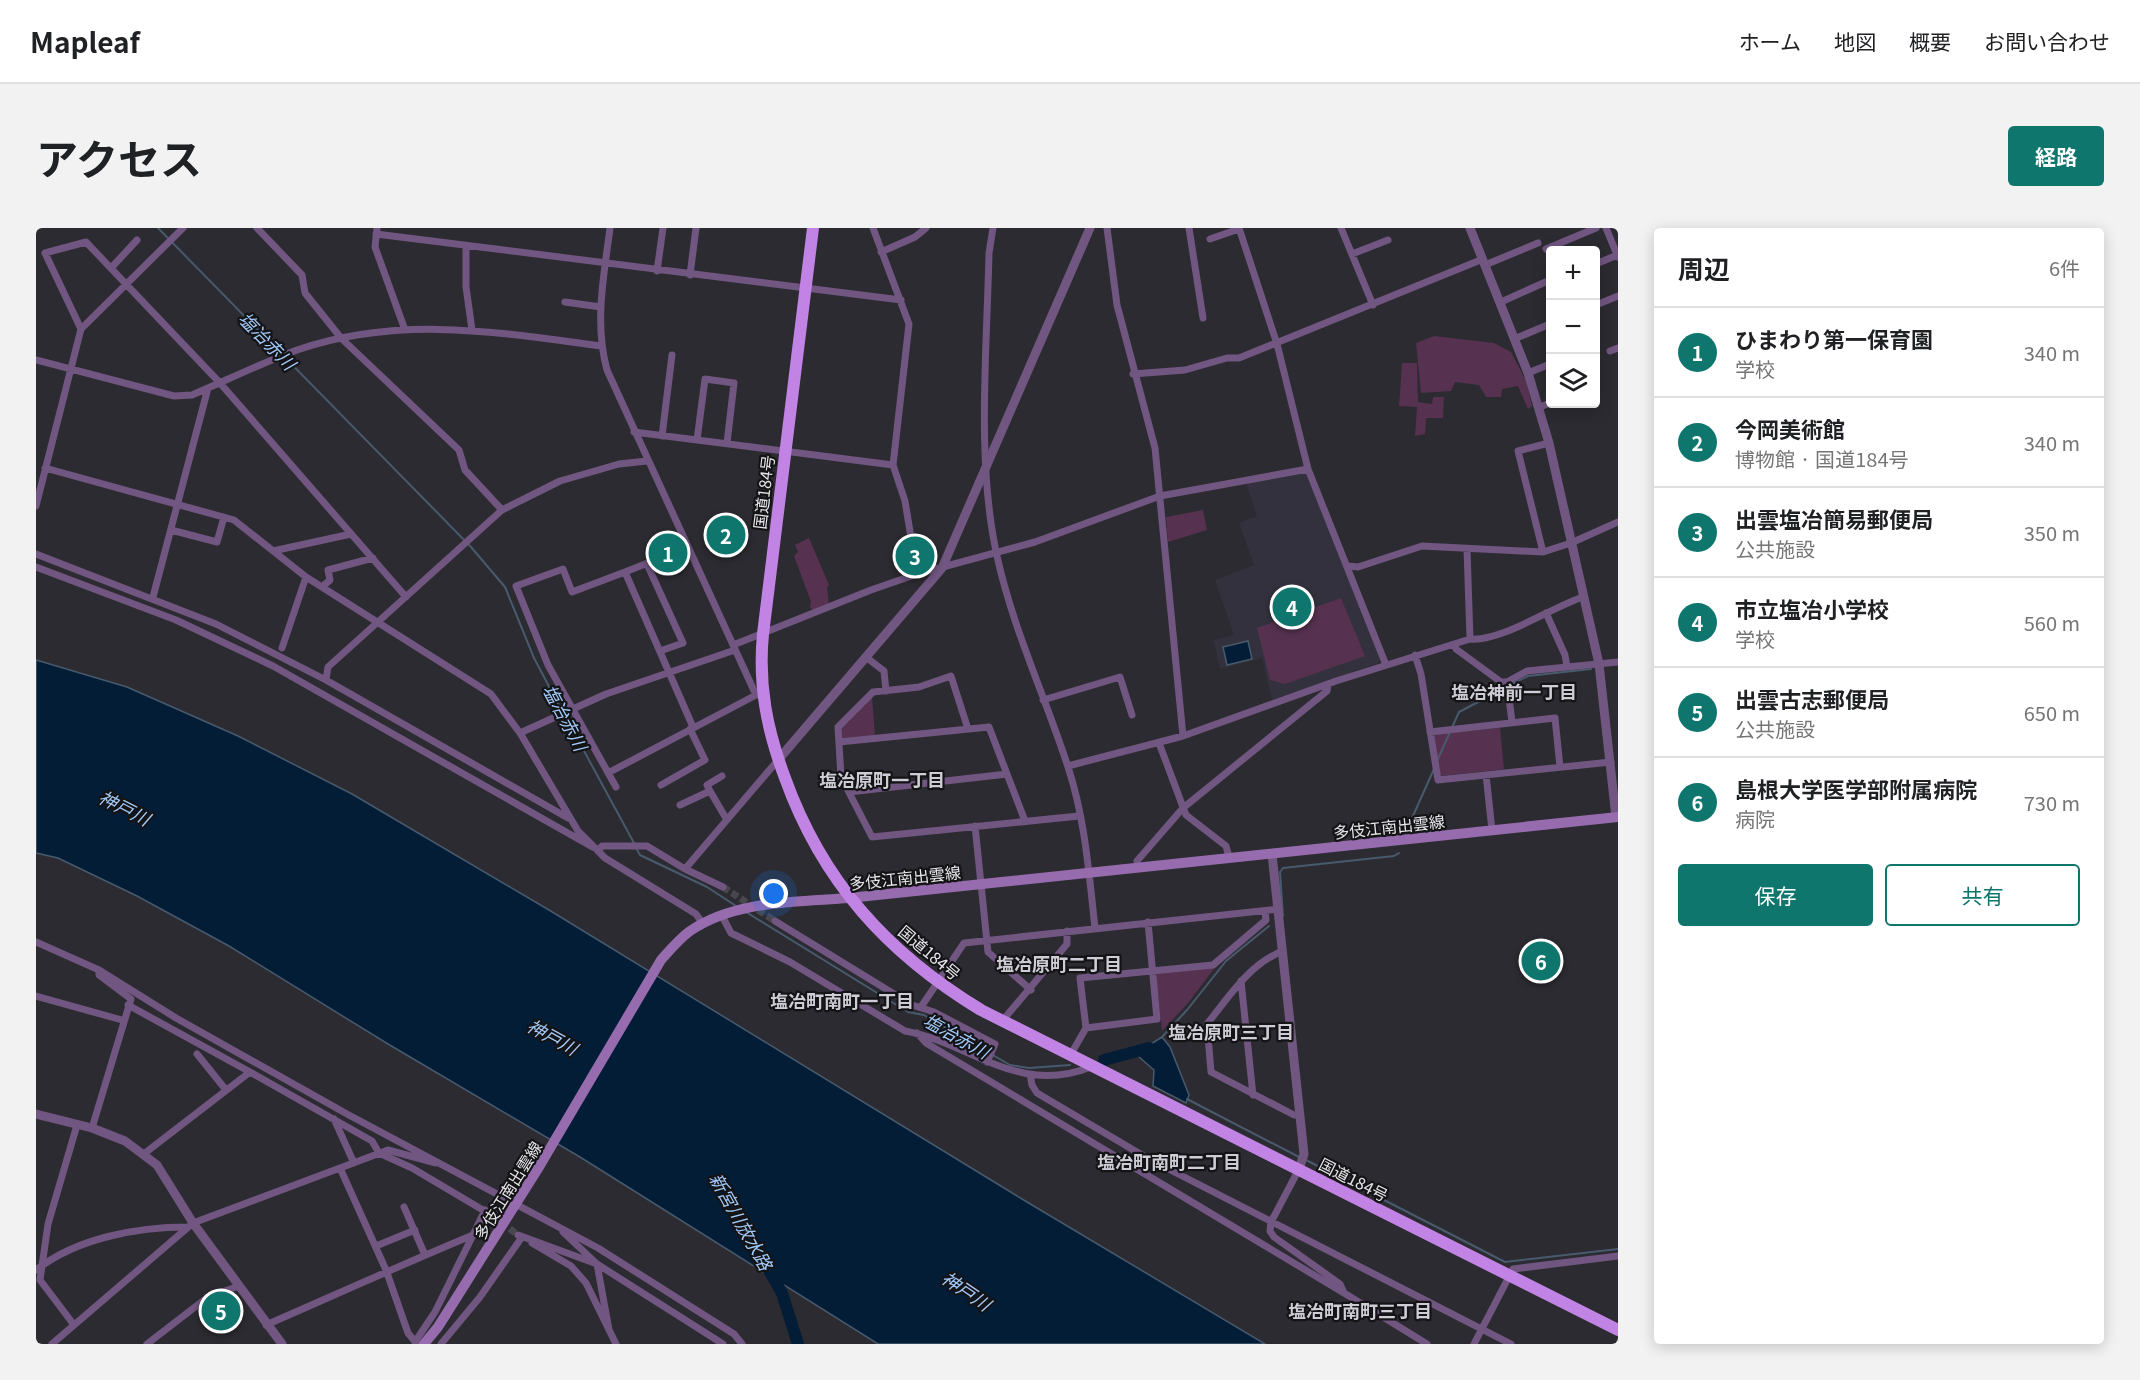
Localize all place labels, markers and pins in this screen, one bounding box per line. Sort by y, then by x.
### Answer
pin: 2 [706,512,746,558]
pin: 1 [648,530,688,576]
pin: 3 [896,534,934,578]
pin: 4 [1272,584,1312,629]
pin: 6 [1522,938,1560,984]
pin: 5 [202,1288,240,1334]

